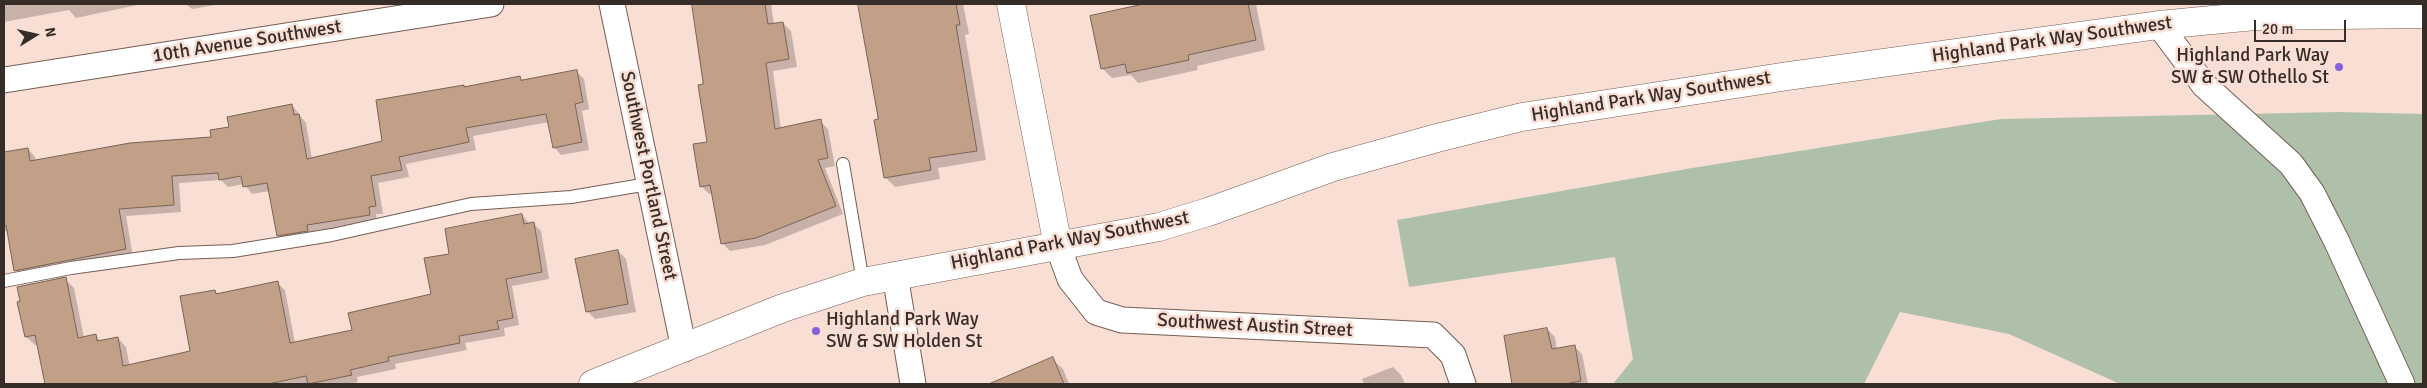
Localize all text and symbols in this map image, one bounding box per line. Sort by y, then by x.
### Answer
north arrow [10,10,60,60]
scale bar [2257,10,2350,42]
street label: Highland Park Way Southwest [1930,12,2174,68]
street label: 10th Avenue Southwest [151,16,343,68]
text: 20 m [2262,20,2293,38]
text: N [41,26,59,39]
place label: Highland Park Way SW & SW Othello St [2171,45,2329,89]
marker: Highland Park Way SW & SW Othello St [2333,61,2345,73]
street label: Highland Park Way Southwest [1530,67,1772,127]
street label: Southwest Portland Street [615,69,681,283]
street label: Highland Park Way Southwest [949,207,1191,275]
place label: Highland Park Way SW & SW Holden St [826,309,982,353]
street label: Southwest Austin Street [1157,309,1353,343]
marker: Highland Park Way SW & SW Holden St [810,325,822,337]

